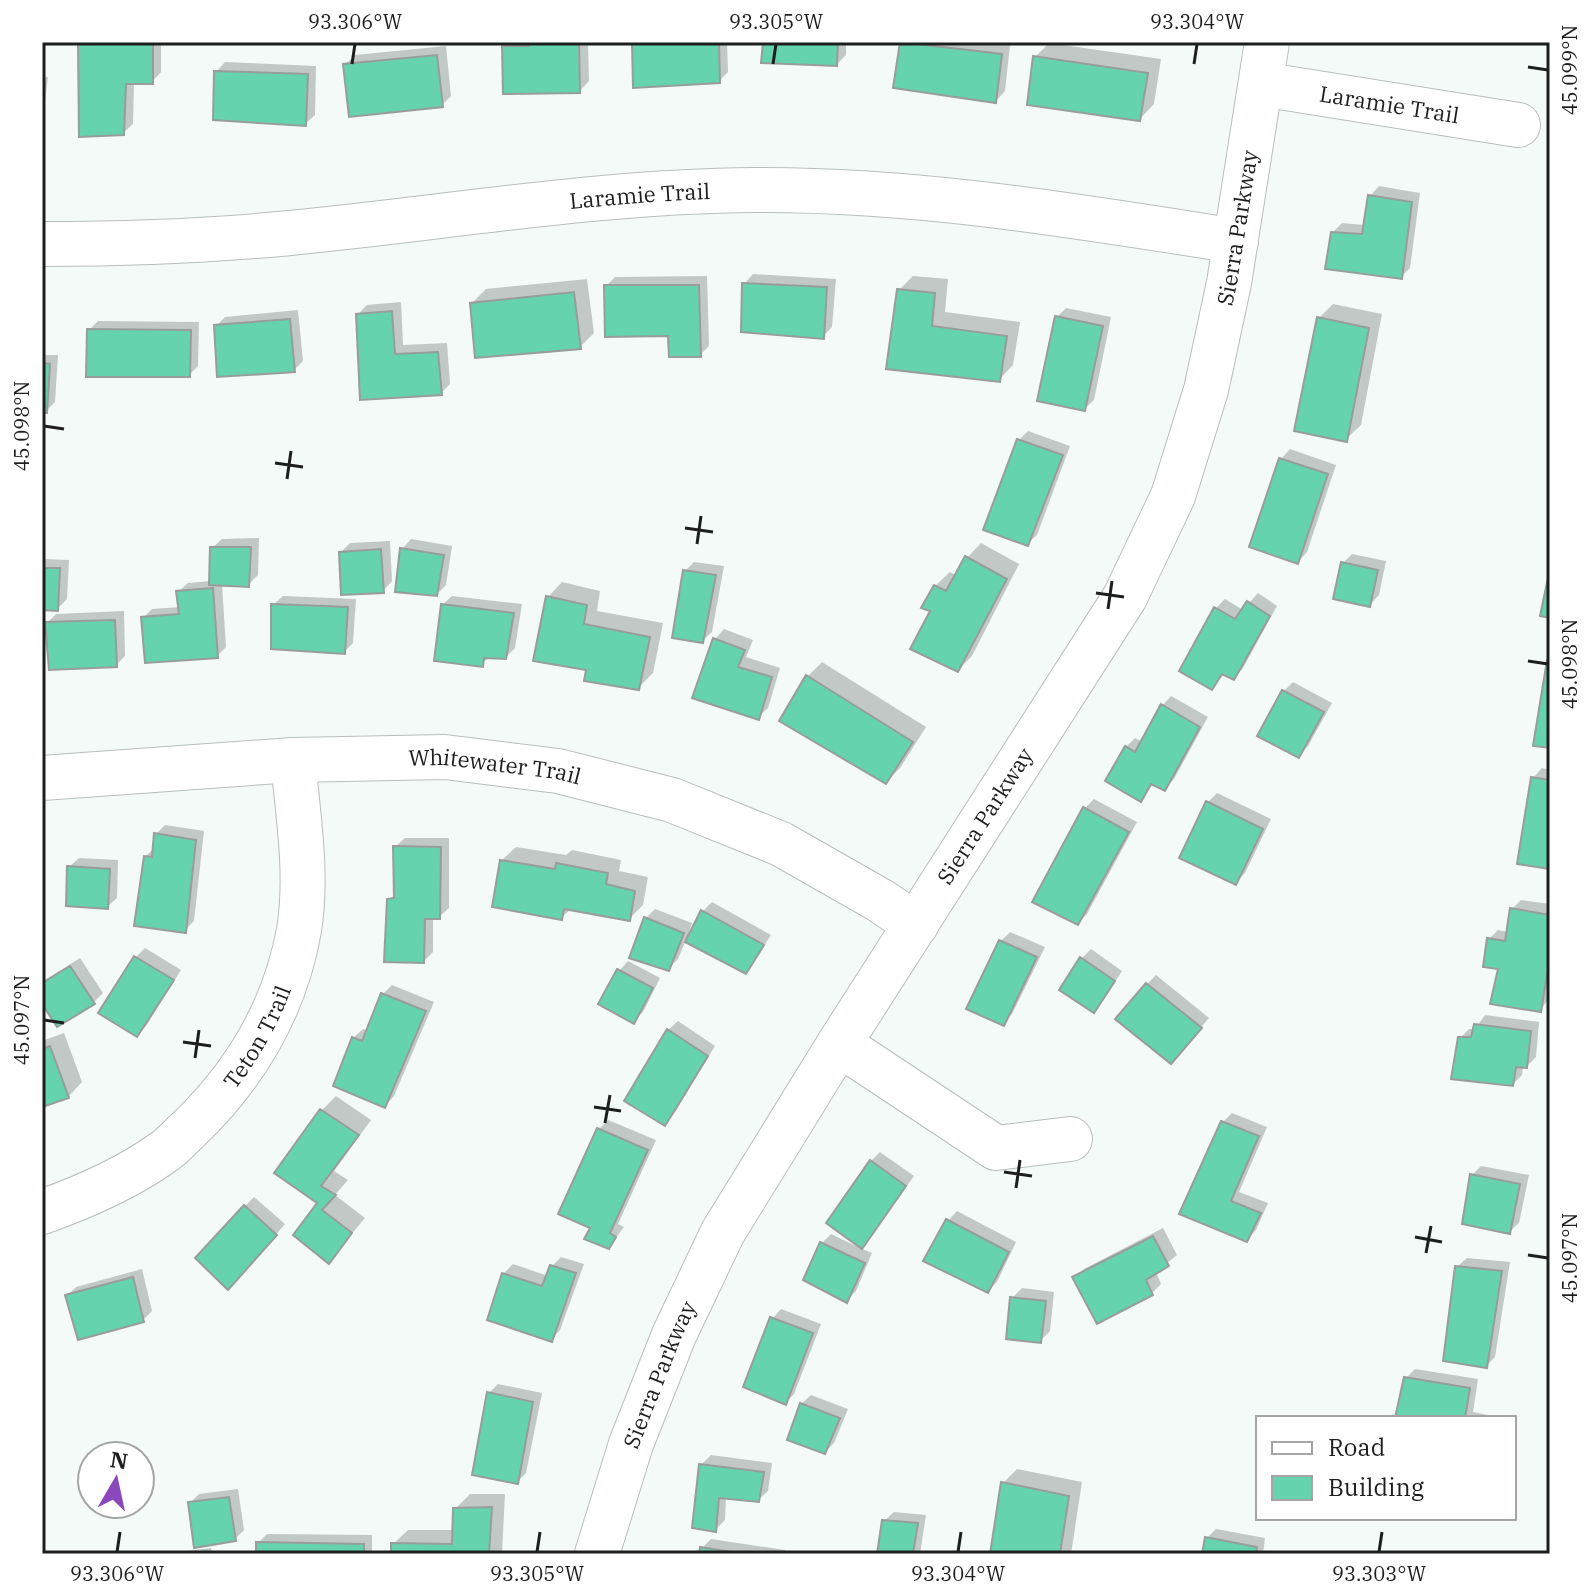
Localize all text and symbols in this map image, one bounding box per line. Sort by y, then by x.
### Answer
text: 93.306°W [308,8,402,35]
text: 93.305°W [729,8,823,35]
text: 93.304°W [1150,8,1244,35]
text: 45.099°N [1556,25,1583,115]
street label: Laramie Trail [1318,79,1461,129]
street label: Sierra Parkway [1210,148,1264,308]
street label: Laramie Trail [568,176,710,215]
text: 45.098°N [8,381,35,471]
text: 45.098°N [1556,619,1583,709]
street label: Whitewater Trail [408,742,584,790]
street label: Sierra Parkway [930,742,1039,890]
text: 45.097°N [8,975,35,1065]
street label: Teton Trail [216,981,297,1094]
text: 45.097°N [1556,1213,1583,1303]
street label: Sierra Parkway [616,1296,702,1452]
legend [1256,1416,1516,1520]
text: Road [1328,1431,1385,1463]
north arrow [76,1440,156,1520]
text: N [108,1444,130,1475]
text: Building [1328,1471,1424,1503]
text: 93.306°W [70,1560,164,1587]
text: 93.305°W [490,1560,584,1587]
text: 93.304°W [911,1560,1005,1587]
text: 93.303°W [1332,1560,1426,1587]

